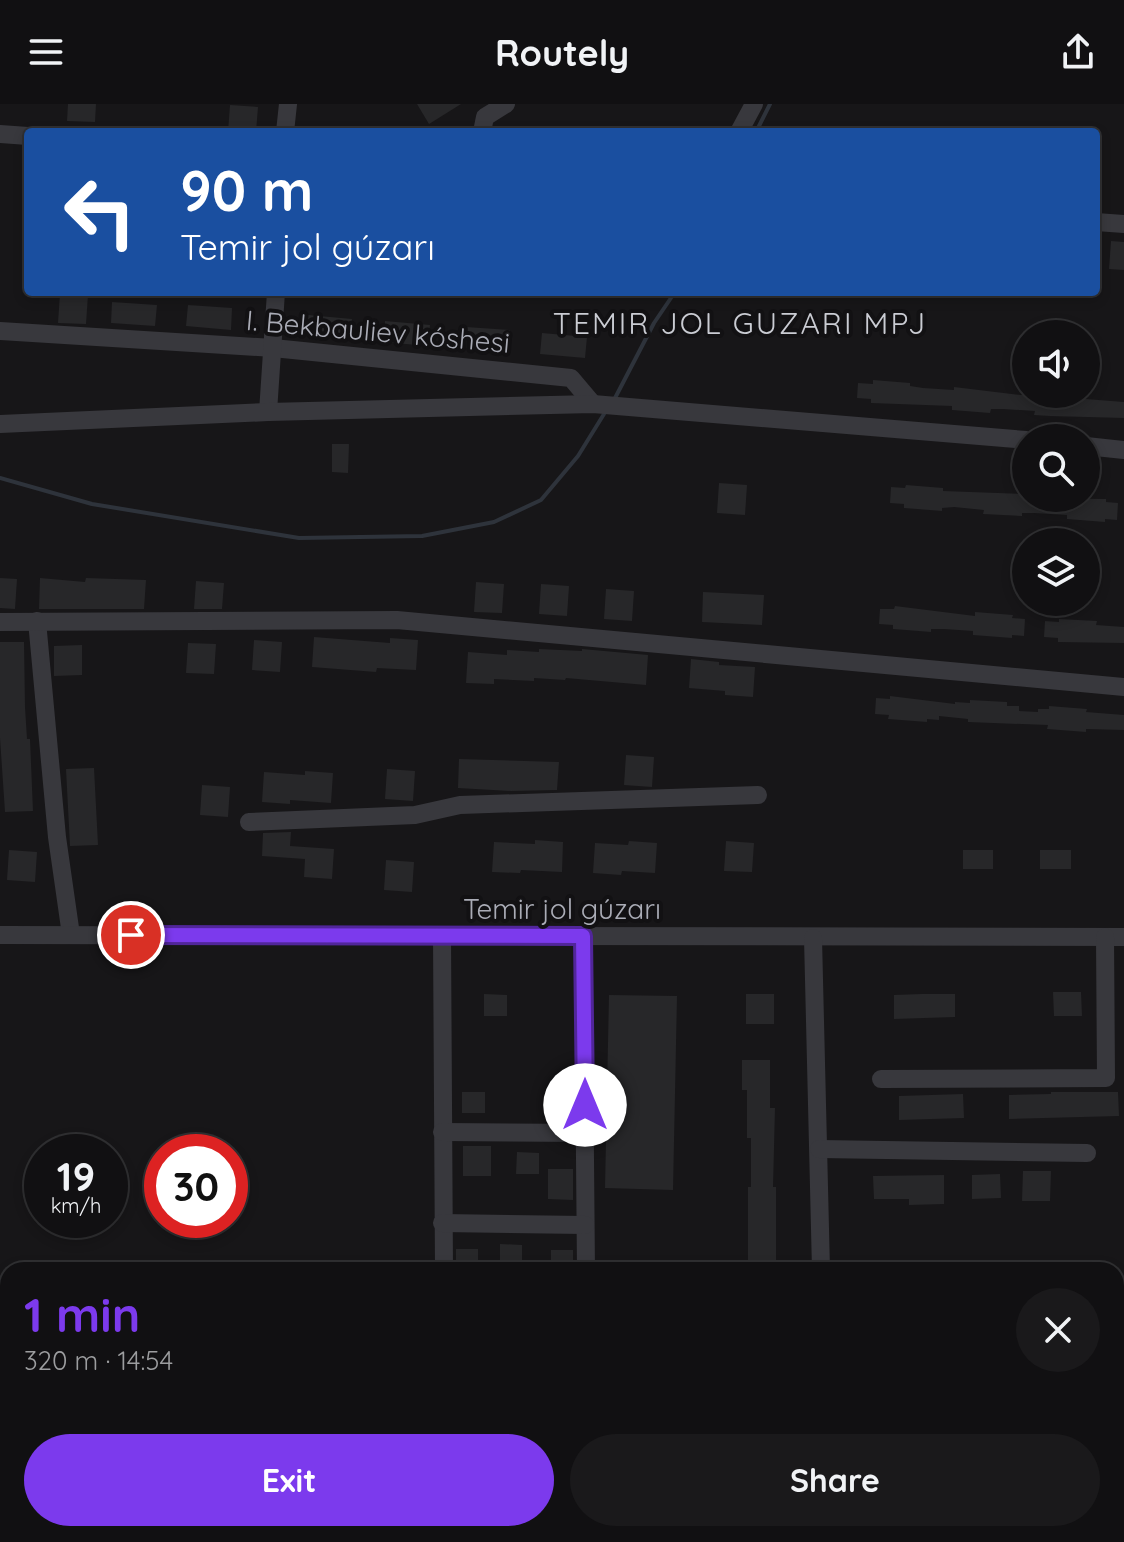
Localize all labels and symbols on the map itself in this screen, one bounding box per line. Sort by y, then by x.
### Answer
street label: I. Bekbauliev kóshesi [245,302,511,360]
district label: TEMIR JOL GUZARI MPJ [553,304,927,342]
street label: Temir jol gúzarı [463,891,661,926]
pin [97,901,165,969]
position arrow [543,1063,627,1147]
speed limit sign: 30 [144,1134,248,1238]

